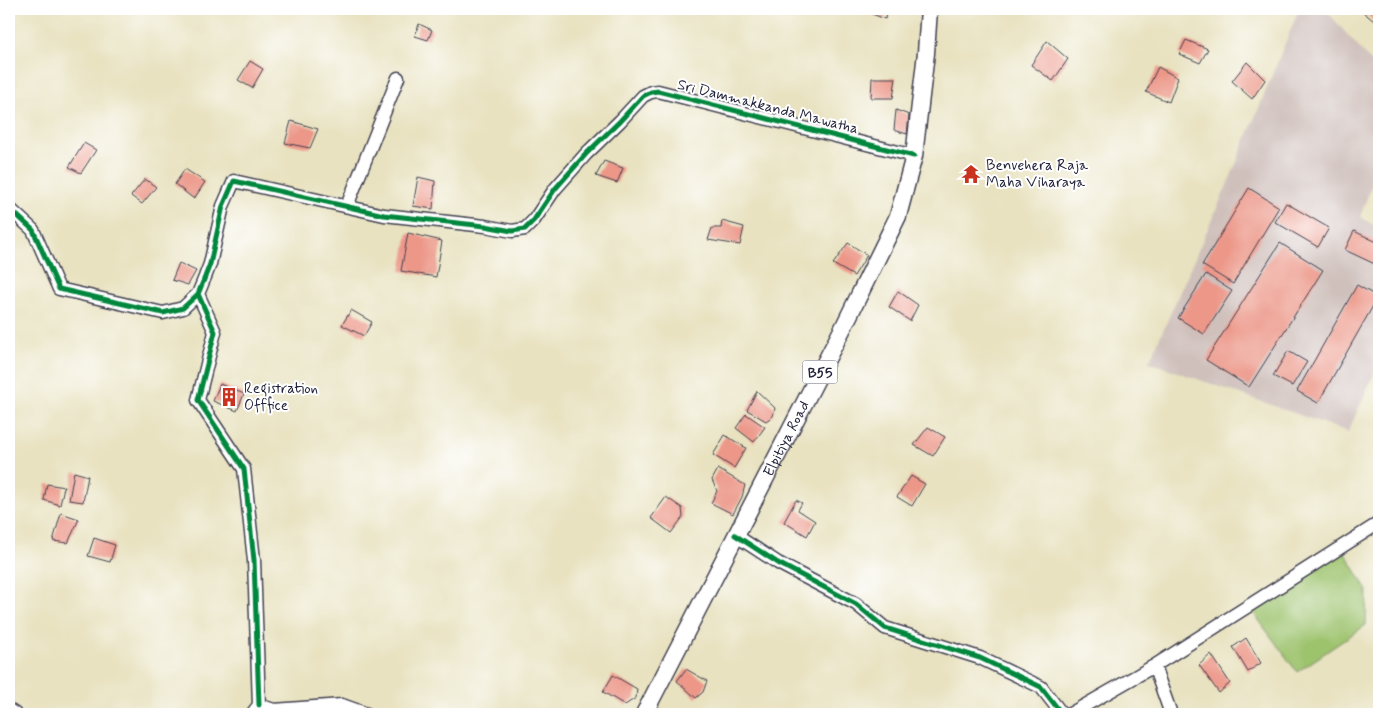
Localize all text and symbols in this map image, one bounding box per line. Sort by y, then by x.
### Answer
street label: Sri Dammakkanda Mawatha [675,75,861,139]
place label: Benvehera Raja Maha Viharaya [986,156,1089,193]
temple icon: Benvehera Raja Maha Viharaya [960,163,982,185]
road number: B55 [802,361,838,384]
place label: Registration Offfice [244,379,318,416]
building icon: Registration Offfice [218,386,240,408]
street label: Elpitiya Road [759,398,815,480]

